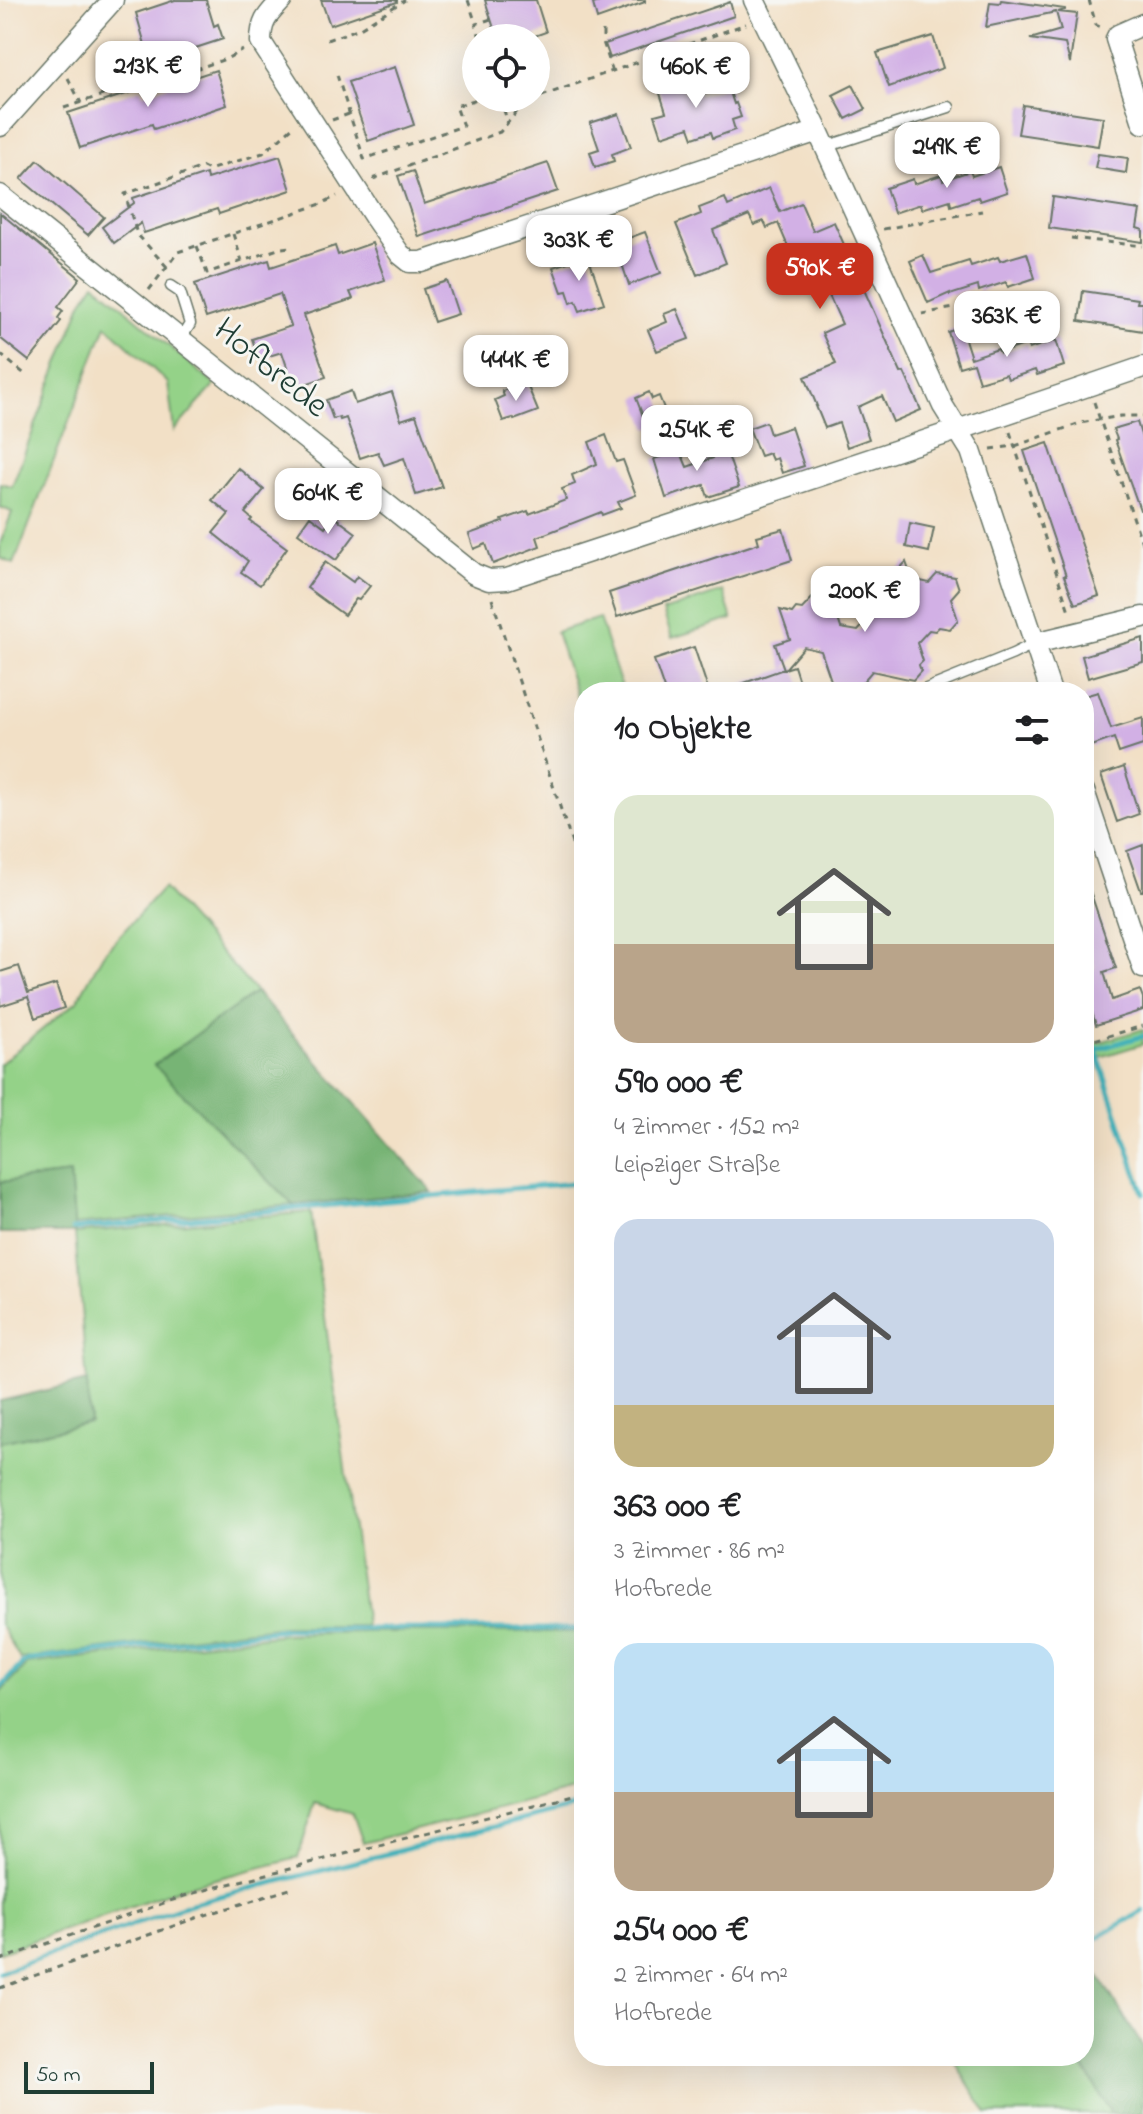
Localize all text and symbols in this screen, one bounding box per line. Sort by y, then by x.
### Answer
map controls [462,24,550,112]
button: locate [462,24,550,112]
pin: 213K € [83,41,213,109]
pin: 460K € [631,42,761,110]
text: 213K € [113,48,183,86]
text: 460K € [661,49,731,87]
pin: 249K € [882,122,1012,190]
text: 249K € [913,129,981,167]
pin: 303K € [514,215,644,283]
text: 303K € [544,222,614,260]
pin: 590K € [755,243,885,311]
text: 590K € [784,250,856,288]
pin: 363K € [942,291,1072,359]
text: 363K € [972,298,1042,336]
street label: Hofbrede [201,306,340,433]
pin: 444K € [451,335,581,403]
text: 444K € [481,342,551,380]
pin: 254K € [632,405,762,473]
text: 254K € [659,412,735,450]
pin: 604K € [263,468,393,536]
text: 604K € [293,475,363,513]
pin: 200K € [800,566,930,634]
text: 200K € [829,573,901,611]
text: 10 Objekte [614,705,751,755]
icon: filters [1010,708,1054,752]
icon: home [762,847,906,991]
text: 590 000 € [614,1059,743,1109]
text: 4 Zimmer · 152 m² [614,1109,800,1147]
text: Leipziger Straße [614,1147,780,1185]
icon: home [762,1271,906,1415]
text: 363 000 € [614,1483,742,1533]
text: 3 Zimmer · 86 m² [614,1533,785,1571]
text: Hofbrede [614,1571,712,1609]
icon: home [762,1695,906,1839]
text: 254 000 € [614,1907,749,1957]
text: 2 Zimmer · 64 m² [614,1957,788,1995]
text: Hofbrede [614,1995,712,2033]
scale bar [24,2058,154,2094]
text: 50 m [36,2060,81,2092]

